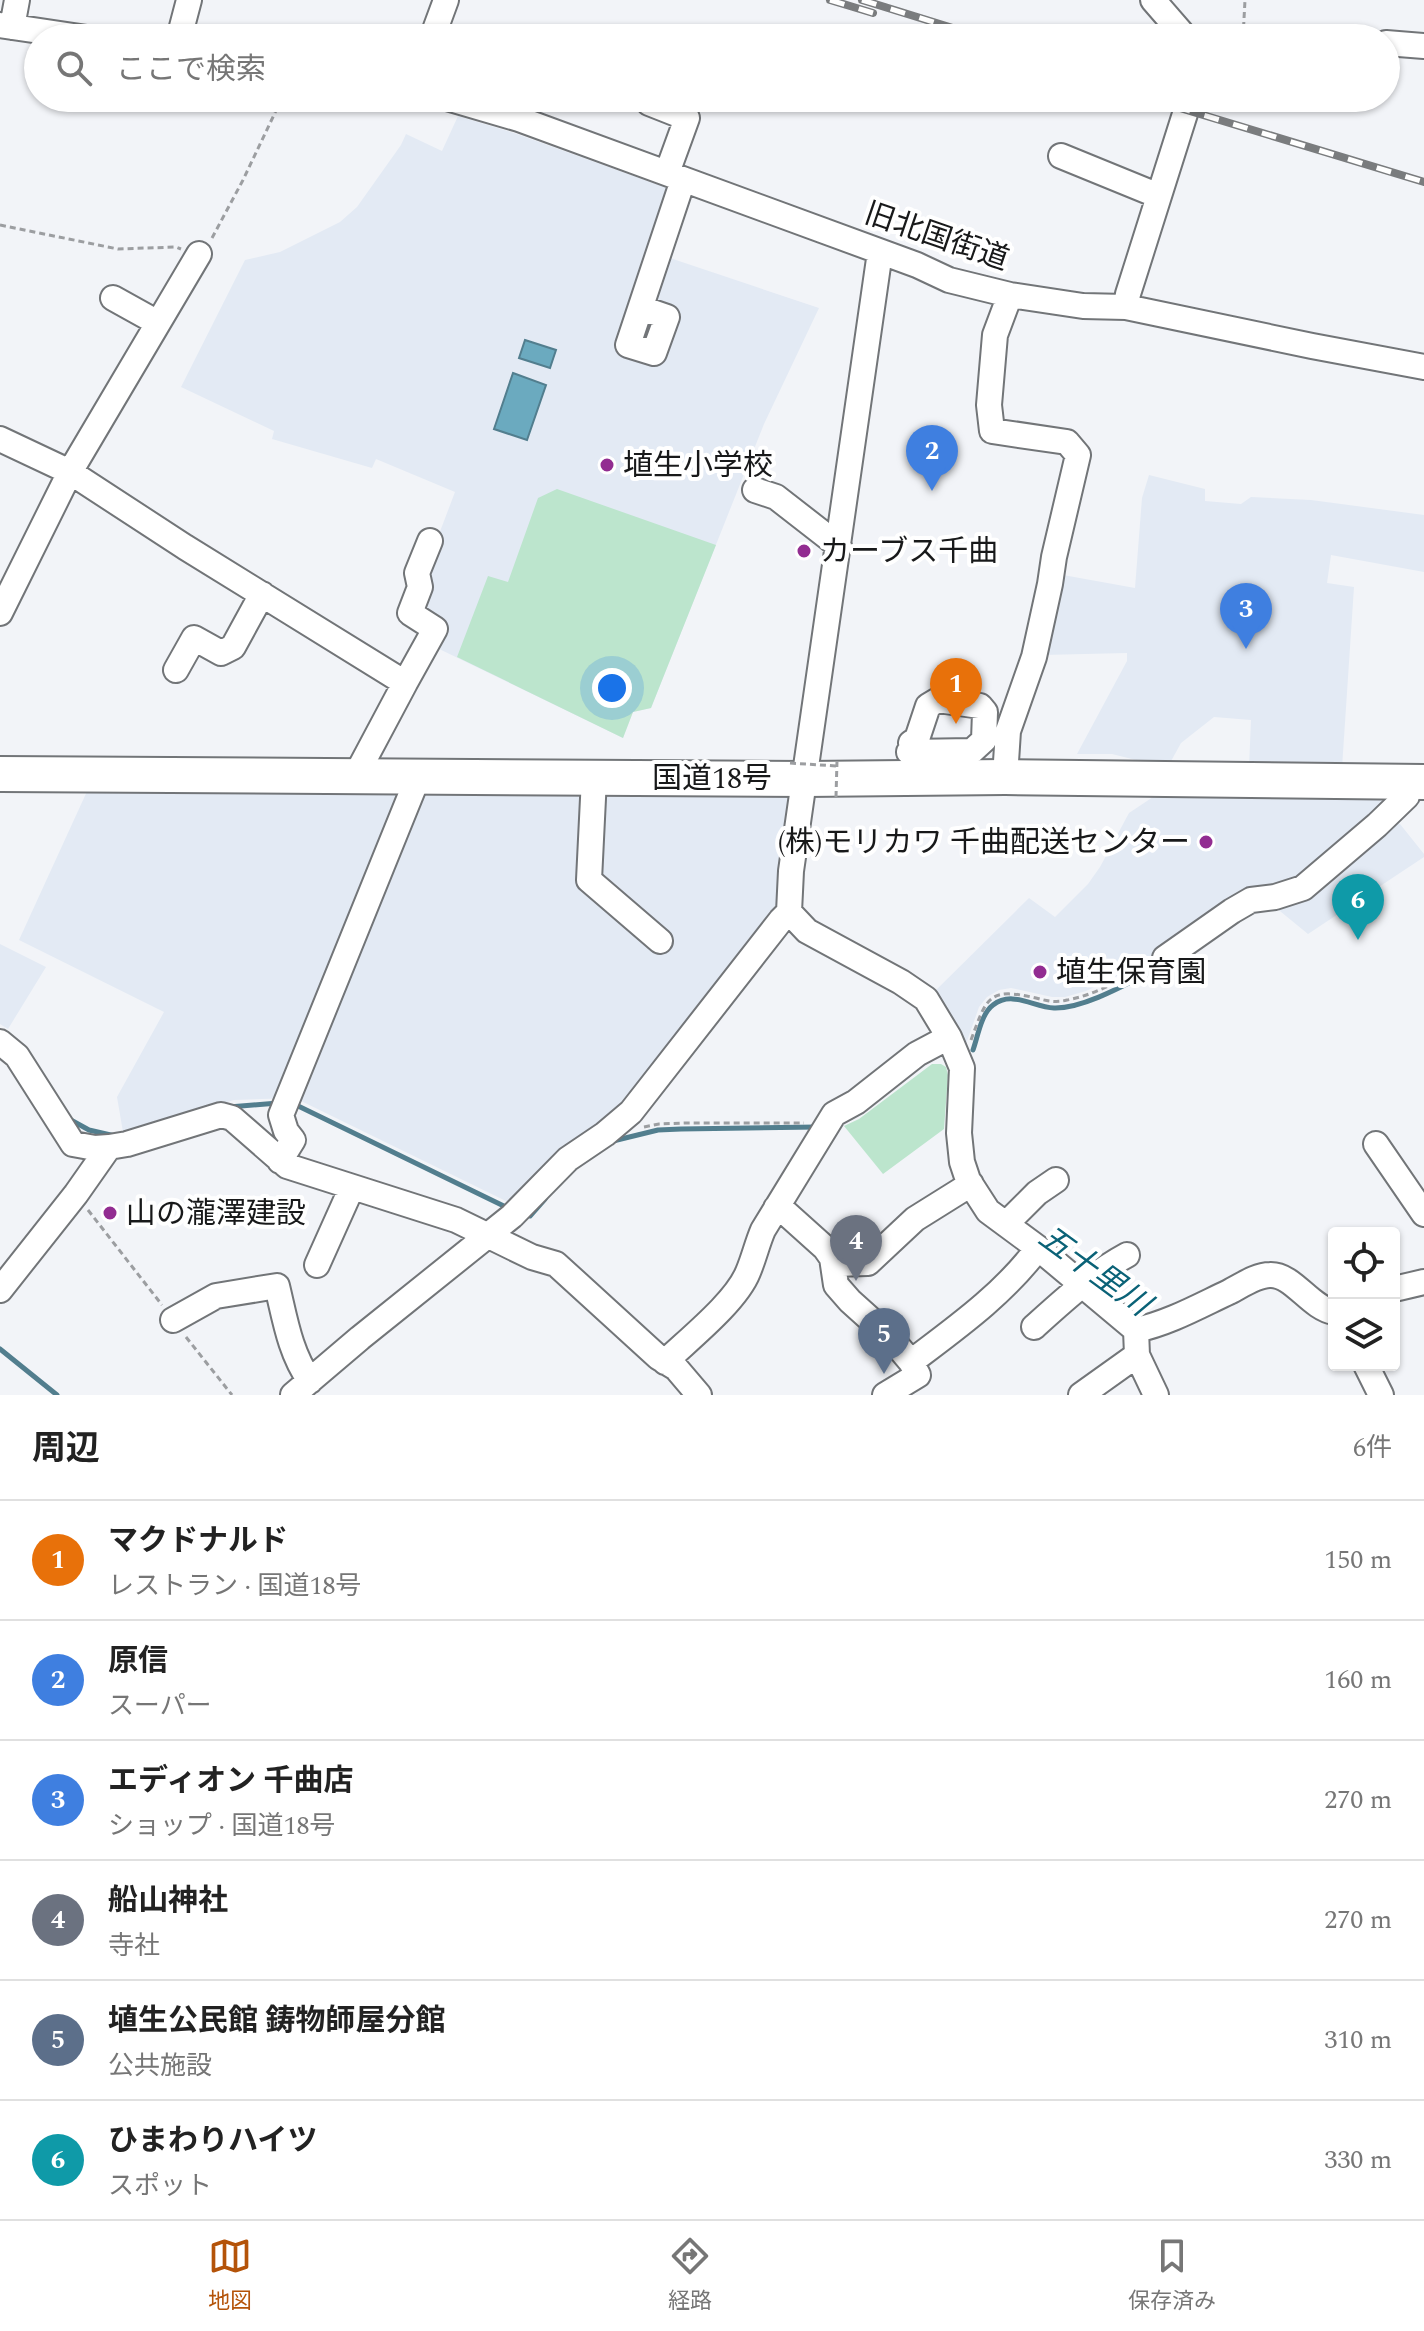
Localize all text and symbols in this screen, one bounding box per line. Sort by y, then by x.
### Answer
search box [24,24,1400,112]
icon: search [52,46,96,90]
text: ここで検索 [116,47,266,93]
street label: 旧北国街道 [858,191,1015,283]
pin: 2 [906,425,958,491]
place label: 埴生小学校 [623,443,773,489]
marker: 埴生小学校 [598,456,616,474]
place label: カーブス千曲 [820,529,998,575]
marker: カーブス千曲 [795,542,813,560]
pin: 3 [1220,583,1272,649]
pin: 1 [930,658,982,724]
your location [592,668,632,708]
street label: 国道18号 [652,756,772,802]
place label: (株)モリカワ 千曲配送センター [778,820,1190,866]
marker: (株)モリカワ 千曲配送センター [1197,833,1215,851]
pin: 6 [1332,874,1384,940]
place label: 埴生保育園 [1056,950,1206,996]
marker: 埴生保育園 [1031,963,1049,981]
place label: 山の瀧澤建設 [126,1191,306,1237]
marker: 山の瀧澤建設 [101,1204,119,1222]
water label: 五十里川 [1028,1214,1163,1330]
pin: 4 [830,1215,882,1281]
map controls [1328,1227,1400,1371]
button: locate [1328,1227,1400,1299]
button: layers [1328,1299,1400,1371]
pin: 5 [858,1308,910,1374]
text: 周辺 [32,1423,100,1475]
text: 6件 [1353,1428,1392,1468]
text: マクドナルド [108,1518,288,1564]
text: 1 [51,1540,65,1580]
text: 150 m [1324,1540,1392,1580]
text: レストラン · 国道18号 [108,1566,362,1606]
text: 原信 [108,1638,168,1684]
text: 2 [51,1660,65,1700]
text: 160 m [1324,1660,1392,1700]
text: スーパー [108,1686,212,1726]
text: エディオン 千曲店 [108,1758,353,1804]
text: 3 [51,1780,65,1820]
text: 270 m [1324,1780,1392,1820]
text: ショップ · 国道18号 [108,1806,336,1846]
text: 船山神社 [108,1878,228,1924]
text: 4 [51,1900,65,1940]
text: 270 m [1324,1900,1392,1940]
text: 寺社 [108,1926,160,1966]
text: 埴生公民館 鋳物師屋分館 [108,1998,446,2044]
text: 5 [51,2020,65,2060]
text: 310 m [1324,2020,1392,2060]
text: 公共施設 [108,2046,212,2086]
text: ひまわりハイツ [108,2118,317,2164]
text: 6 [51,2140,65,2180]
text: 330 m [1324,2140,1392,2180]
text: スポット [108,2166,212,2206]
tab: 地図 [208,2234,252,2318]
tab: 経路 [668,2234,712,2318]
tab: 保存済み [1128,2234,1216,2318]

